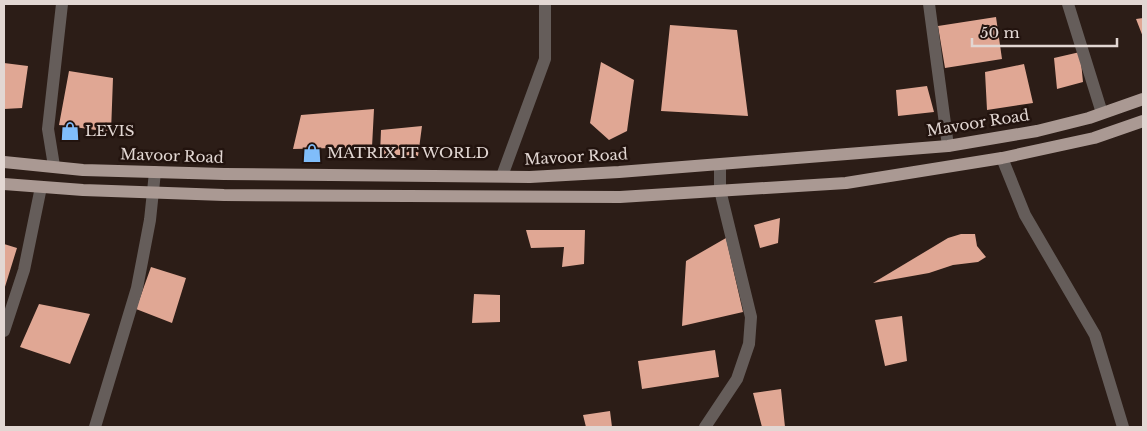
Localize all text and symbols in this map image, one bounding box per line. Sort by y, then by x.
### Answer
scale bar [972,15,1117,47]
text: 50 m [980,23,1020,42]
street label: Mavoor Road [925,105,1031,140]
shop icon: LEVIS [59,120,81,142]
place label: LEVIS [85,121,134,140]
shop icon: MATRIX IT WORLD [301,142,323,164]
place label: MATRIX IT WORLD [327,143,489,162]
street label: Mavoor Road [120,144,224,167]
street label: Mavoor Road [524,144,628,169]

